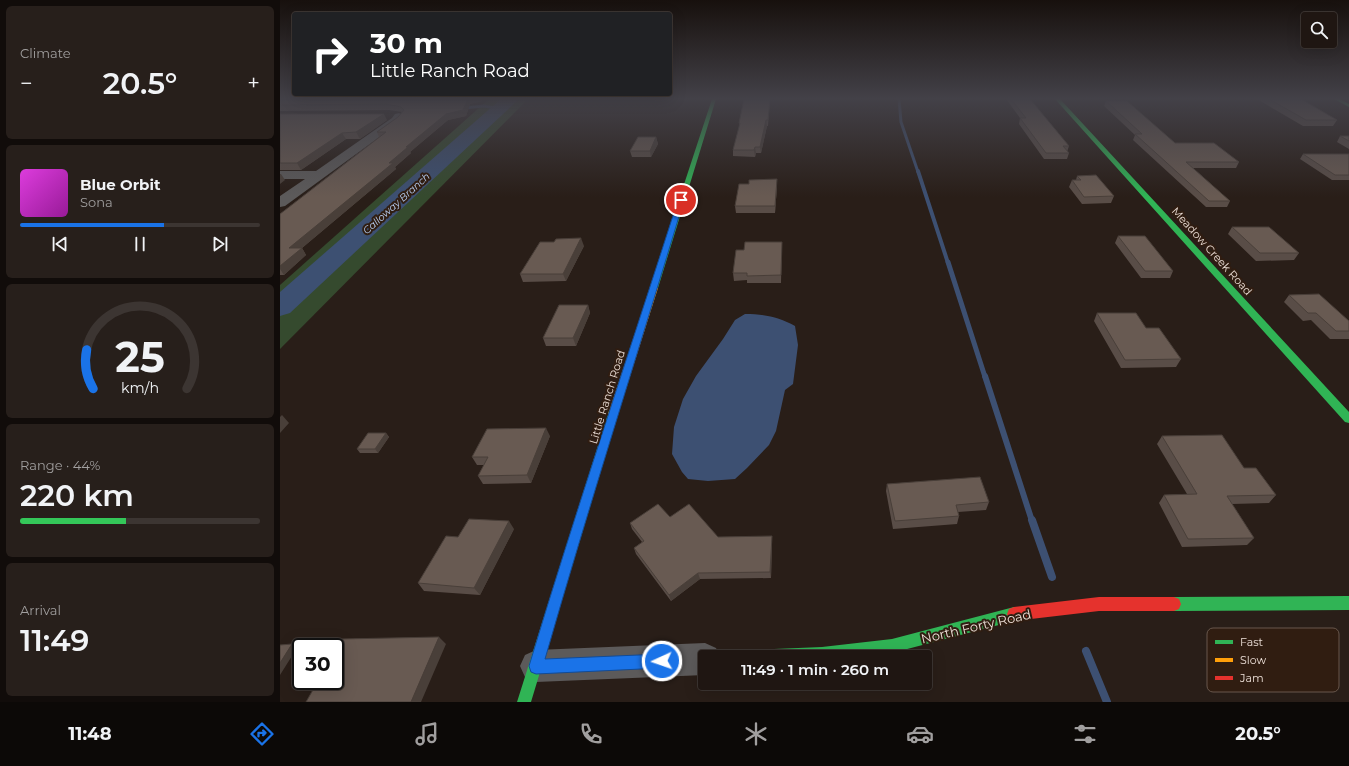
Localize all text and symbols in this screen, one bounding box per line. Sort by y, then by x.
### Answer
map controls [1301,12,1337,48]
button: search [1301,12,1337,48]
text: 30 m [370,26,443,60]
icon: right [304,28,356,80]
text: Climate [20,45,71,61]
text: Little Ranch Road [370,60,530,82]
text: 20.5° [103,65,177,102]
text: − [20,70,33,97]
text: + [247,70,260,97]
water label: Calloway Branch [360,170,433,237]
text: Blue Orbit [80,175,160,194]
pin [664,183,698,217]
icon: arrive [670,189,692,211]
text: Sona [80,194,113,210]
street label: Meadow Creek Road [1169,204,1255,298]
icon: previous [49,233,71,255]
icon: pause [129,233,151,255]
icon: next [209,233,231,255]
text: 25 [115,332,165,382]
street label: Little Ranch Road [586,348,628,446]
text: km/h [121,379,159,397]
text: Range · 44% [20,457,100,473]
text: 220 km [20,477,134,514]
text: Arrival [20,602,61,618]
street label: North Forty Road [919,606,1033,646]
text: 11:49 [20,622,89,659]
legend [1207,628,1339,692]
text: Fast [1240,635,1264,649]
speed limit sign: 30 [292,638,344,690]
position arrow [641,640,683,682]
text: Slow [1240,653,1266,667]
text: 11:49 · 1 min · 260 m [741,660,889,679]
text: Jam [1239,671,1264,685]
icon: directions [248,720,276,748]
icon: music [413,720,441,748]
icon: phone [577,720,605,748]
icon: climate [742,720,770,748]
icon: car [906,720,934,748]
icon: filters [1071,720,1099,748]
text: 11:48 [68,723,112,745]
text: 20.5° [1235,723,1281,745]

